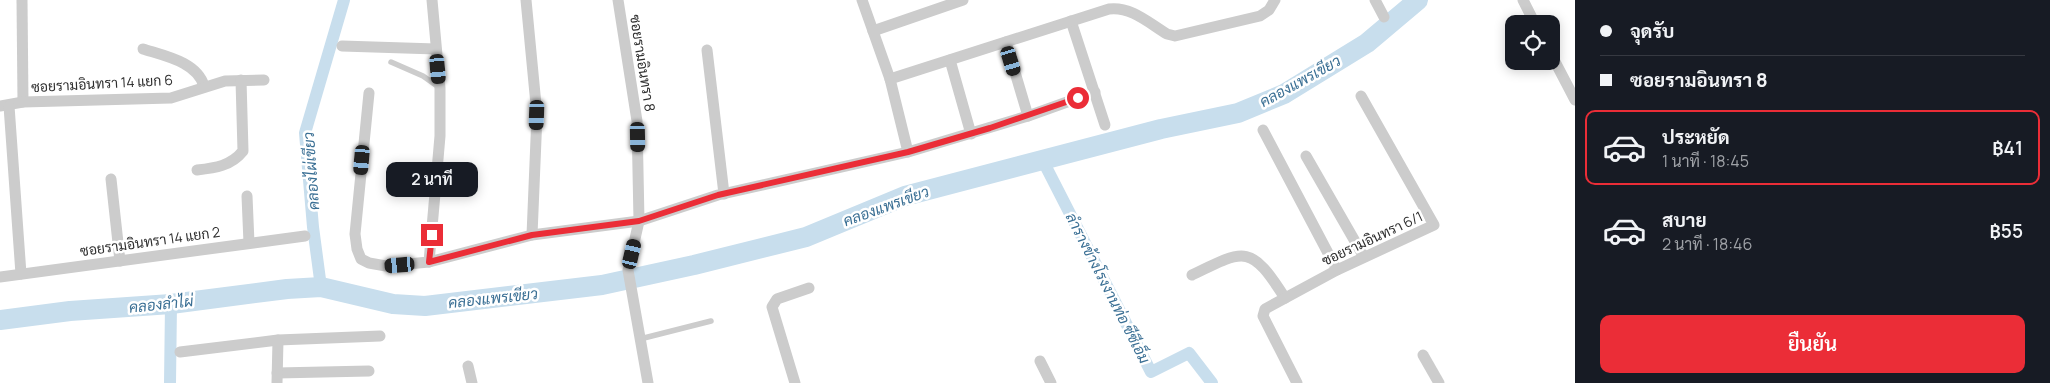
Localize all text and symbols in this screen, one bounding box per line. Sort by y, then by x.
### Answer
street label: ซอยรามอินทรา 8 [626,13,660,113]
map controls [1505,15,1560,70]
button: locate [1505,15,1560,70]
text: จุดรับ [1630,18,1674,44]
car [999,44,1022,78]
water label: คลองแพรเขียว [1256,50,1345,112]
car [429,53,446,85]
text: ซอยรามอินทรา 8 [1630,67,1768,93]
street label: ซอยรามอินทรา 14 แยก 6 [31,70,173,96]
route start [1067,87,1089,109]
car [528,100,545,130]
car [630,122,645,152]
text: ประหยัด [1662,124,1730,150]
icon: car [1602,125,1647,170]
water label: คลองไผ่เขียว [298,131,324,211]
text: ฿41 [1992,135,2023,161]
car [353,144,370,176]
text: 1 นาที · 18:45 [1662,150,1749,172]
callout: 2 นาที [386,162,478,198]
text: 2 นาที [411,168,453,190]
water label: คลองแพรเขียว [840,181,932,231]
street label: ซอยรามอินทรา 6/1 [1318,206,1426,270]
text: สบาย [1662,207,1707,233]
icon: car [1602,208,1647,253]
water label: ลำรางข้างโรงงานท่อ ซีซีเอ็ม [1061,209,1155,367]
text: ฿55 [1989,218,2023,244]
street label: ซอยรามอินทรา 14 แยก 2 [79,222,221,260]
route end [421,224,443,246]
text: 2 นาที · 18:46 [1662,233,1752,255]
car [621,238,642,270]
car [384,256,415,274]
water label: คลองแพรเขียว [447,283,539,313]
water label: คลองลำไผ่ [128,290,195,318]
button: ยืนยัน [1600,315,2025,373]

